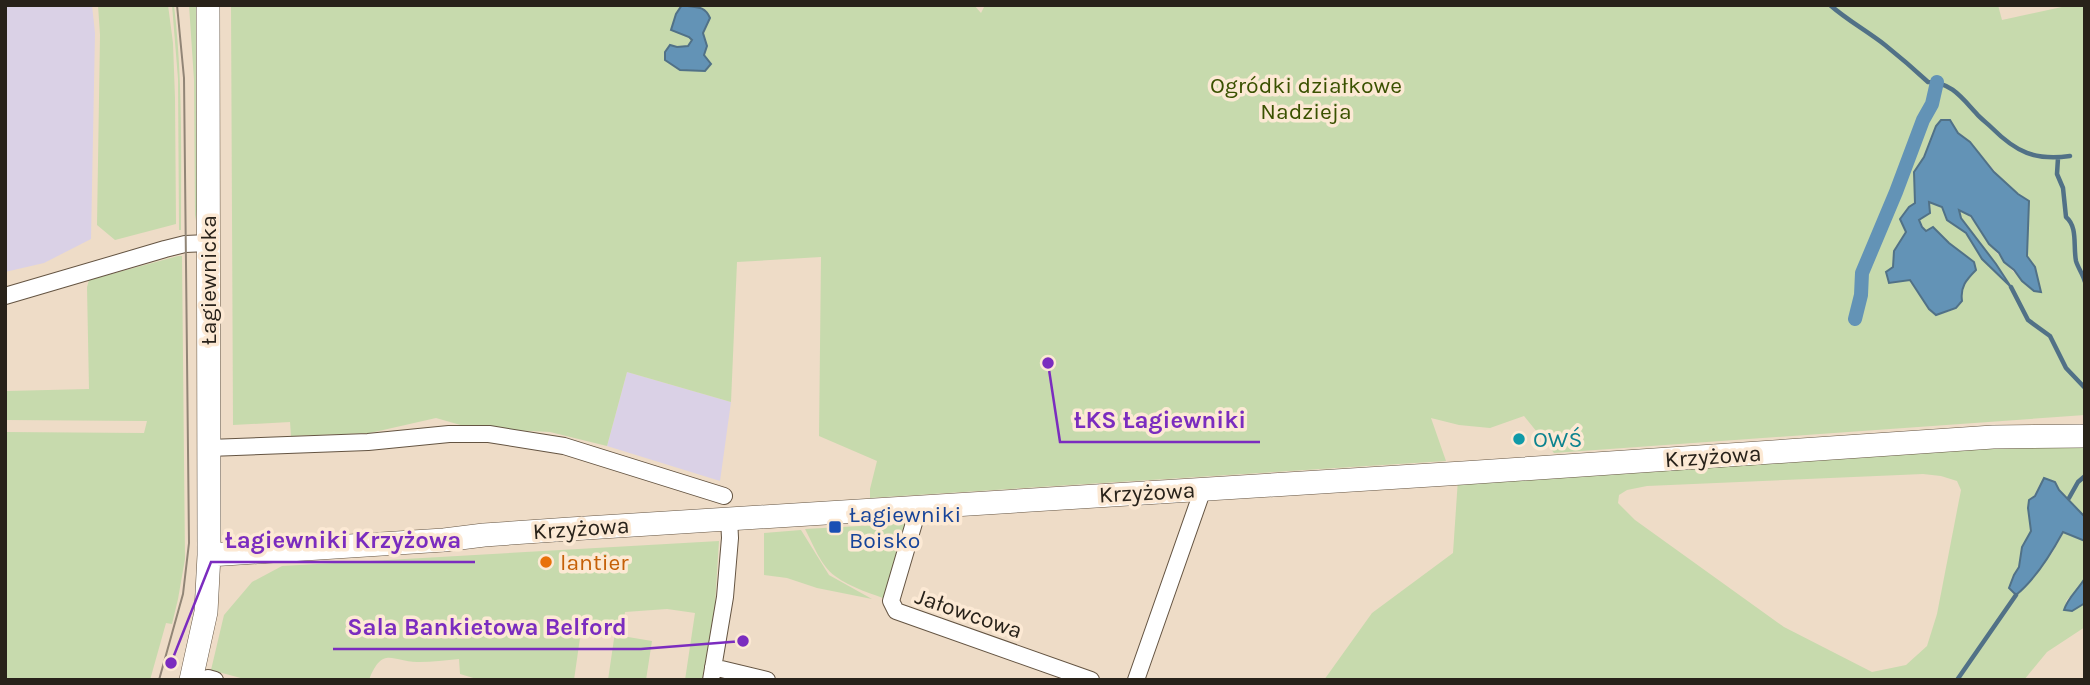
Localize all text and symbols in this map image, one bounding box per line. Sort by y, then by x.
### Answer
park label: Ogródki działkowe Nadzieja [1210,72,1402,125]
street label: Łagiewnicka [195,215,222,345]
callout: ŁKS Łagiewniki [1060,397,1260,442]
text: ŁKS Łagiewniki [1074,406,1246,434]
place label: OWŚ [1533,426,1582,453]
marker: OWŚ [1511,431,1527,447]
street label: Krzyżowa [1664,440,1762,473]
street label: Krzyżowa [1098,476,1196,509]
place label: Łagiewniki Boisko [849,501,961,554]
street label: Krzyżowa [532,512,630,545]
callout: Łagiewniki Krzyżowa [211,517,475,562]
marker: Łagiewniki Boisko [827,519,843,535]
text: Łagiewniki Krzyżowa [225,526,461,554]
place label: lantier [560,549,629,576]
marker: lantier [538,554,554,570]
street label: Jałowcowa [912,583,1026,644]
callout: Sala Bankietowa Belford [333,604,641,649]
text: Sala Bankietowa Belford [347,613,627,641]

